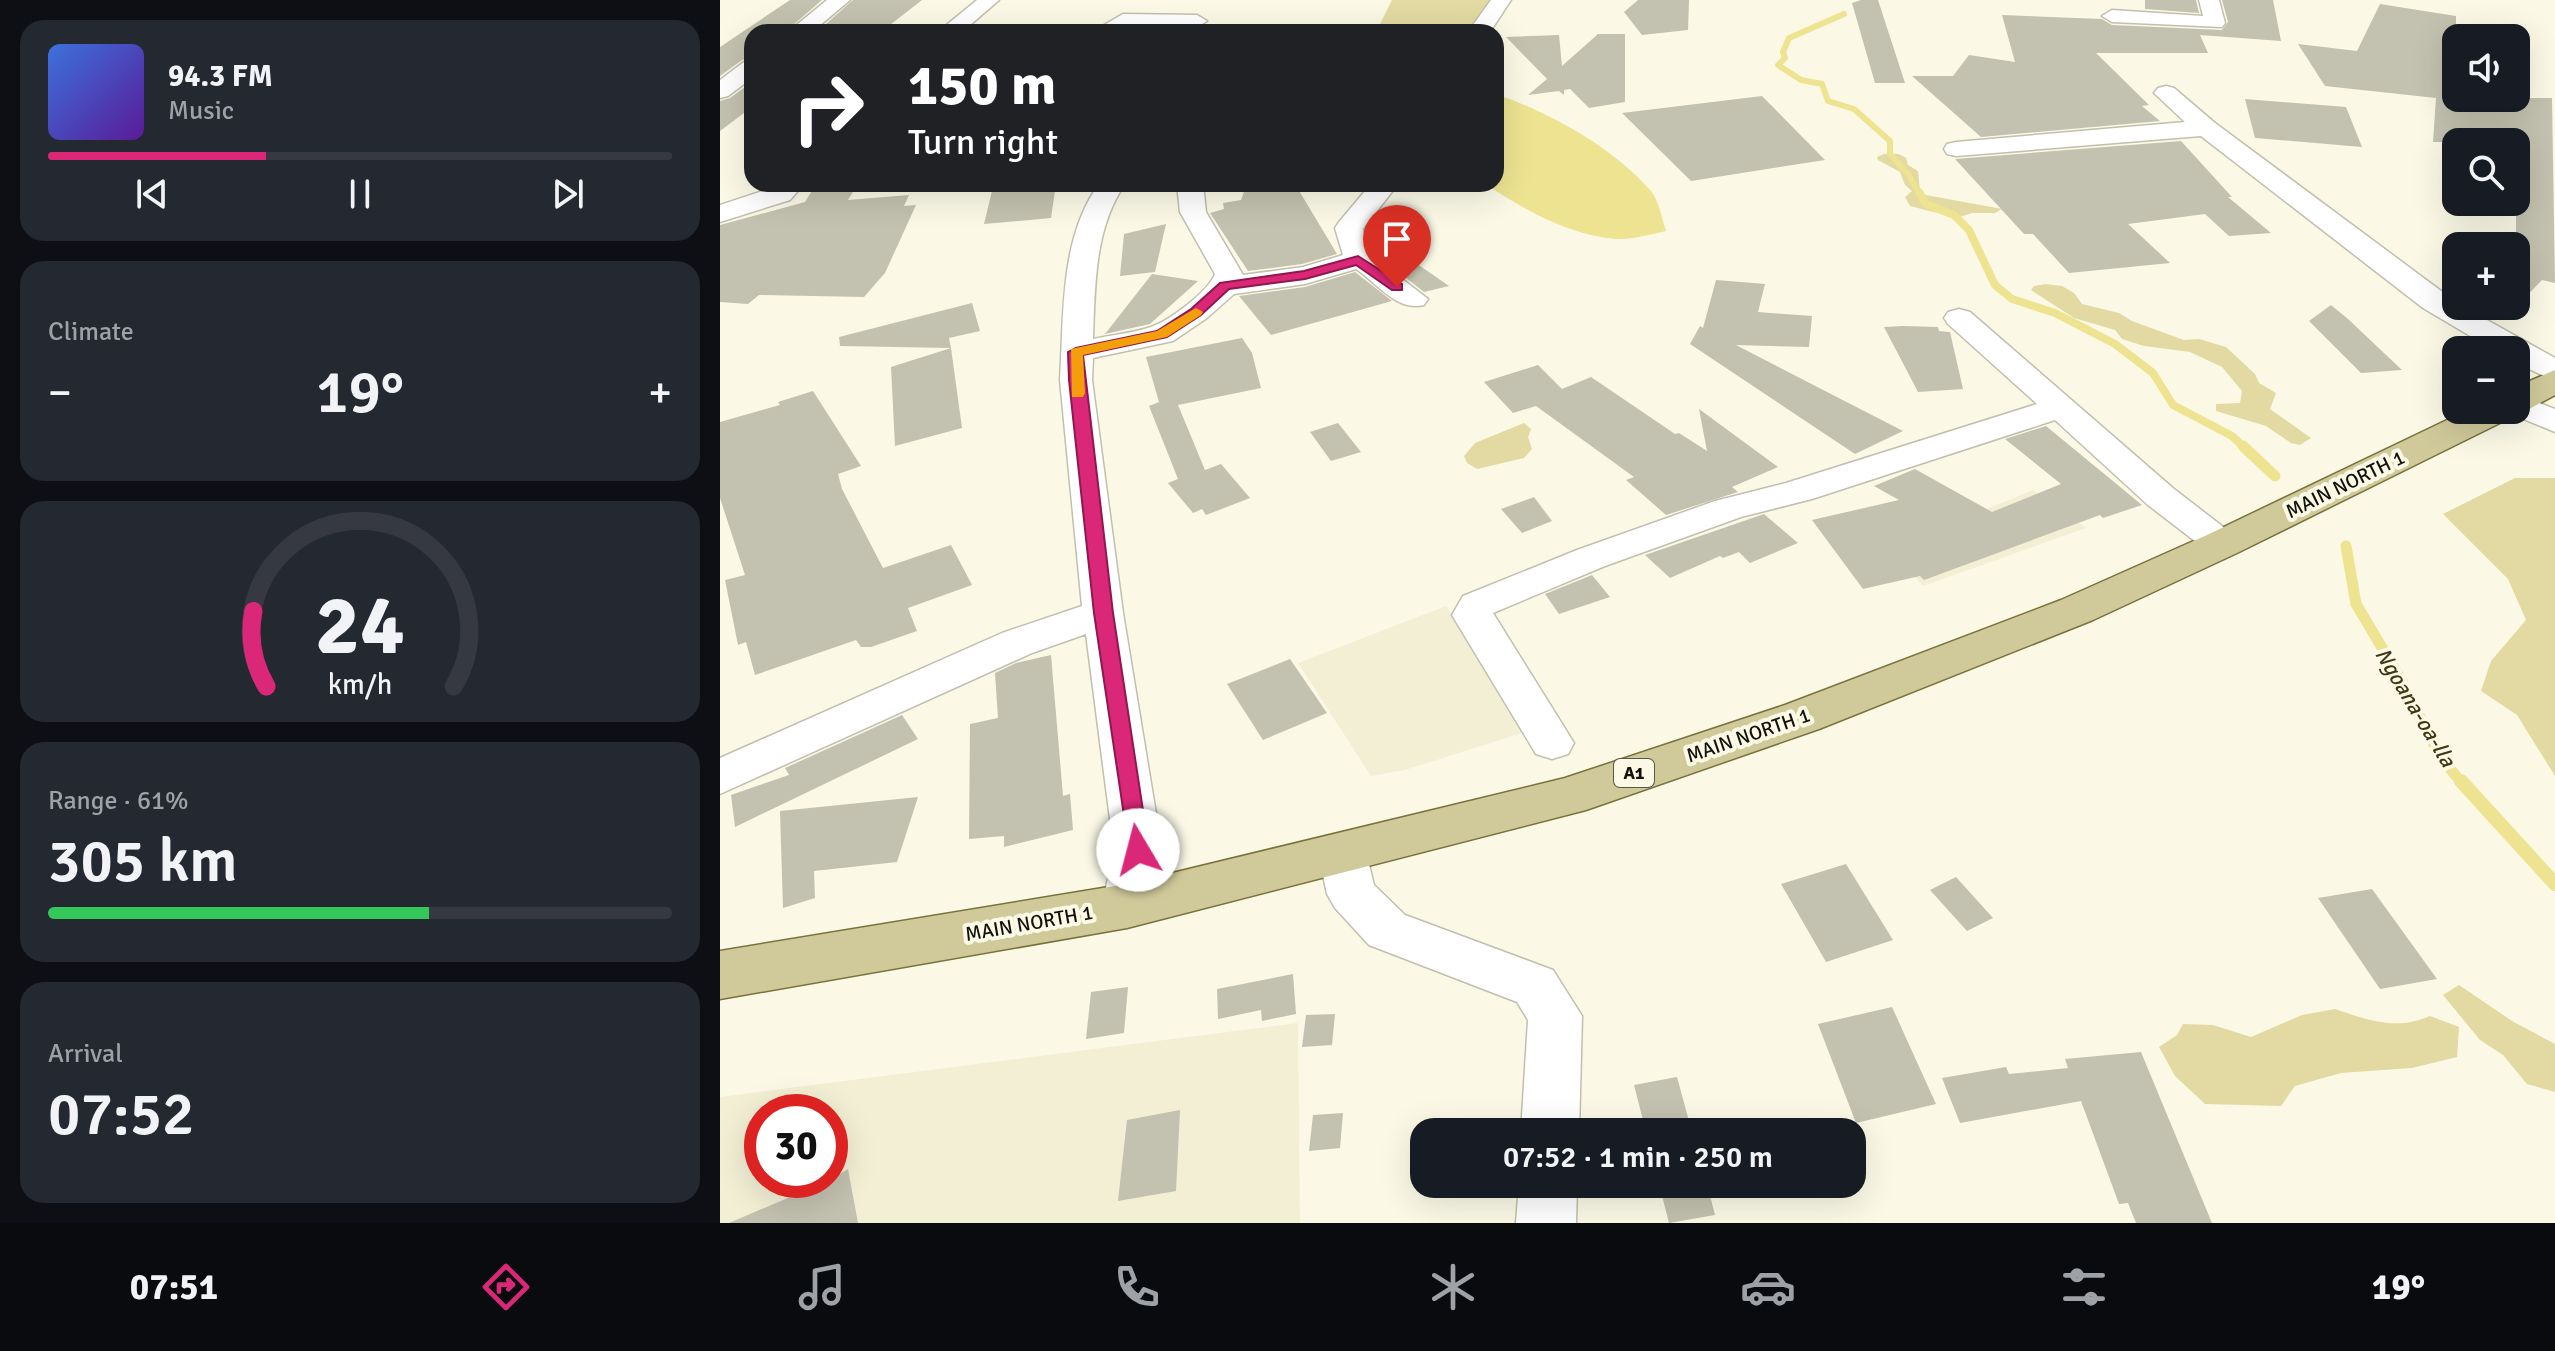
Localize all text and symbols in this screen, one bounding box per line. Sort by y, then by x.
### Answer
map controls [2442,24,2530,424]
button: sound [2442,24,2530,112]
text: 150 m [908,51,1056,120]
icon: right [776,56,880,160]
text: 94.3 FM [168,58,273,95]
text: Music [168,95,234,127]
text: Turn right [908,120,1058,165]
button: search [2442,128,2530,216]
icon: previous [130,172,174,216]
icon: pause [338,172,382,216]
icon: next [546,172,590,216]
pin [1363,205,1431,287]
icon: arrive [1375,217,1419,261]
button: + [2442,232,2530,320]
text: Climate [48,316,134,348]
button: − [2442,336,2530,424]
text: 19° [316,356,404,430]
text: − [48,366,72,420]
text: + [648,366,672,420]
street label: MAIN NORTH 1 [2282,445,2409,524]
text: 24 [315,575,405,677]
water label: Ngoana-oa-lla [2369,643,2462,772]
text: km/h [328,668,392,703]
street label: MAIN NORTH 1 [1683,703,1813,768]
road number: A1 [1614,759,1654,787]
text: Range · 61% [48,785,189,817]
position arrow [1096,808,1180,892]
text: 305 km [48,825,237,899]
street label: MAIN NORTH 1 [963,900,1095,947]
text: Arrival [48,1038,123,1070]
text: 07:52 [48,1078,195,1152]
speed limit sign: 30 [744,1094,848,1198]
text: 07:52 · 1 min · 250 m [1503,1139,1773,1176]
icon: directions [478,1259,534,1315]
icon: music [794,1259,850,1315]
icon: phone [1109,1259,1165,1315]
icon: climate [1425,1259,1481,1315]
icon: car [1740,1259,1796,1315]
icon: filters [2056,1259,2112,1315]
text: 07:51 [130,1265,218,1310]
text: 19° [2372,1265,2425,1310]

